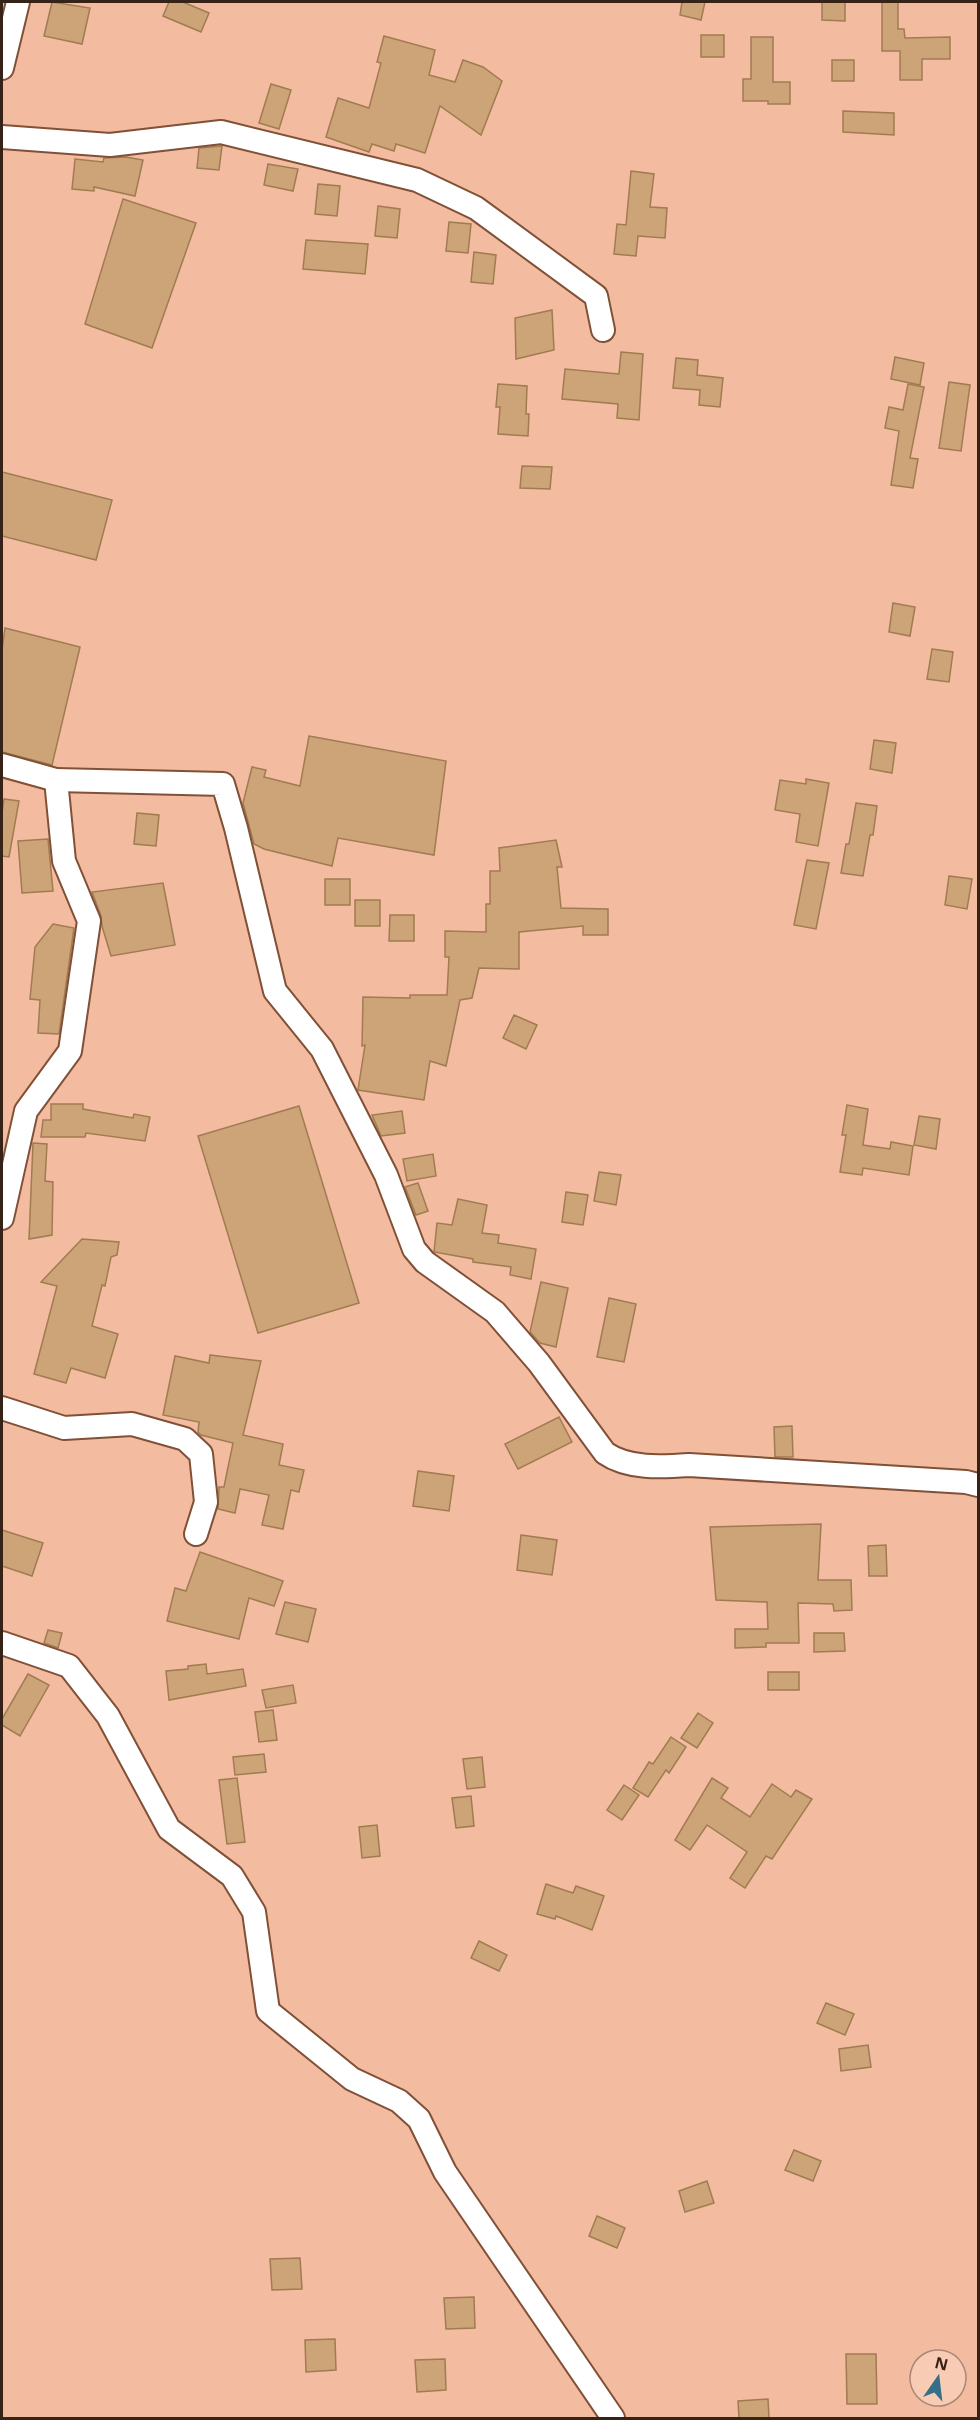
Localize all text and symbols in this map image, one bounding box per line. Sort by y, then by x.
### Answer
north arrow [908,2348,968,2408]
text: N [933,2351,951,2376]

